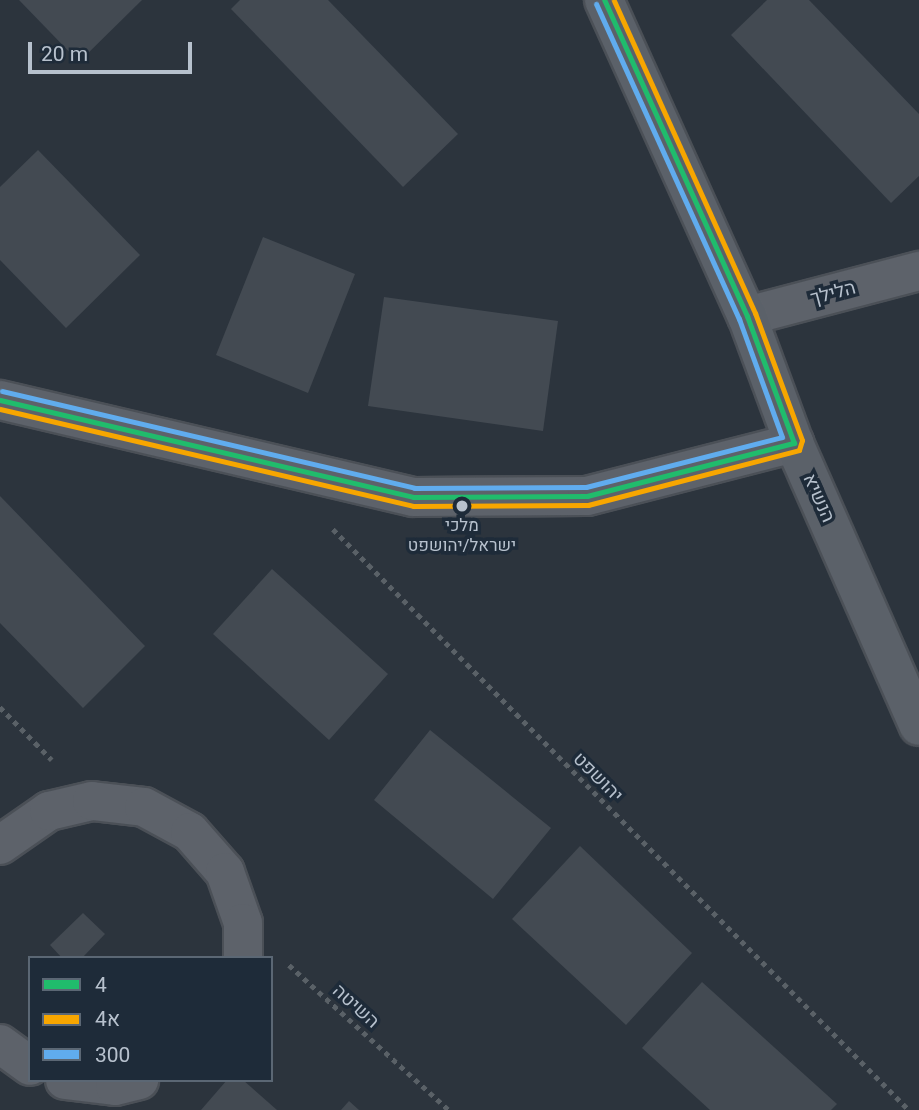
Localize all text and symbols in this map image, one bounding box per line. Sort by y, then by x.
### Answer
scale bar [32,28,196,72]
text: 20 m [41,42,88,66]
street label: הלילך [808,276,858,310]
street label: הנשיא [798,470,840,526]
marker: מלכי ישראל/יהושפט [455,499,469,513]
place label: מלכי ישראל/יהושפט [408,516,516,556]
street label: יהושפט [568,747,628,807]
legend [28,956,273,1082]
text: 4 [95,973,107,997]
street label: השיטה [328,979,384,1033]
text: 4א [95,1007,120,1031]
text: 300 [95,1043,130,1067]

